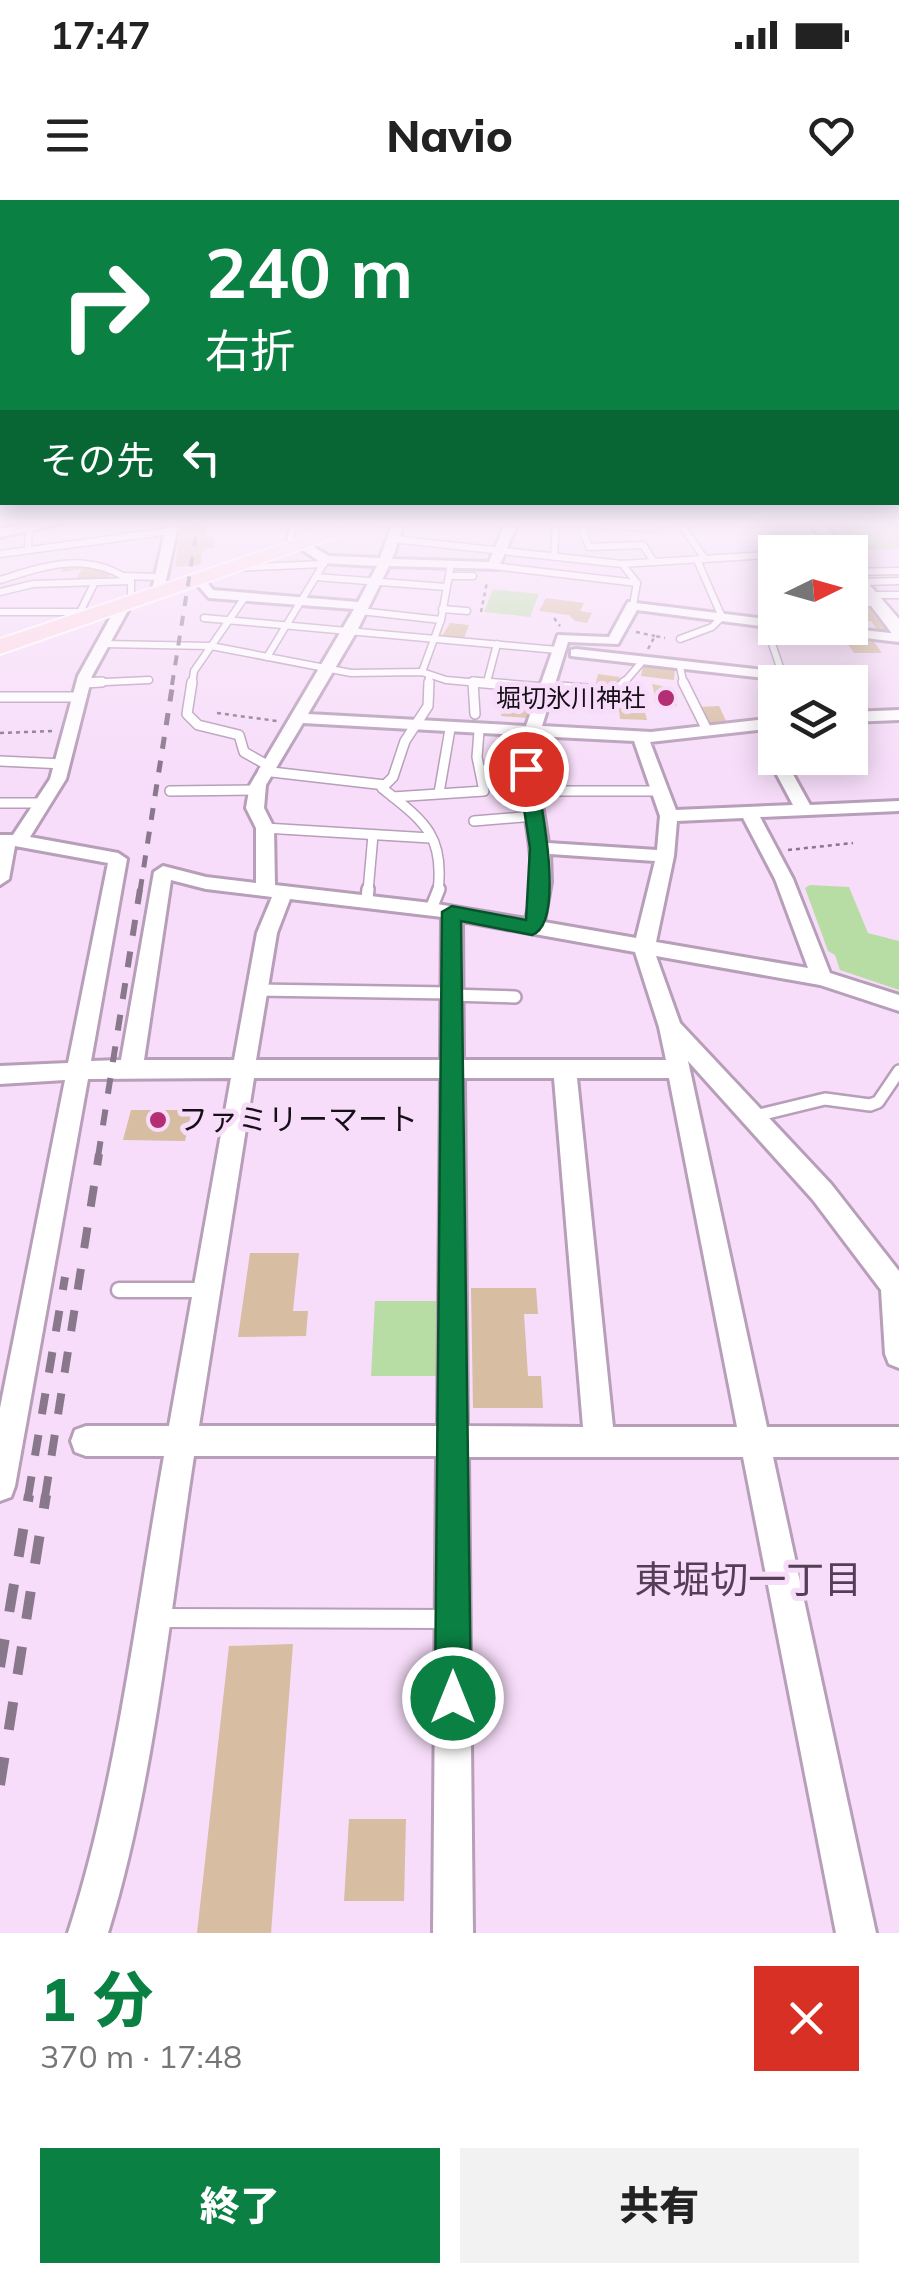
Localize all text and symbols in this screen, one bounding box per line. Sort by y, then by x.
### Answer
text: 17:47 [50,11,151,59]
text: Navio [386,107,513,163]
icon: menu [40,108,95,163]
icon: heart [804,108,859,163]
text: 240 m [205,228,413,316]
icon: right [40,240,170,370]
text: 右折 [205,322,295,378]
icon: left [174,430,229,485]
text: その先 [40,436,154,484]
north arrow [758,535,868,645]
map controls [758,535,868,775]
button: layers [758,665,868,775]
place label: 堀切氷川神社 [496,682,646,713]
marker: 堀切氷川神社 [655,687,677,709]
pin [484,727,569,812]
icon: arrive [499,742,554,797]
place label: ファミリーマート [178,1100,418,1138]
marker: ファミリーマート [147,1109,169,1131]
district label: 東堀切一丁目 [634,1555,862,1603]
position arrow [401,1646,505,1750]
text: 1 分 [40,1961,153,2036]
button: close [754,1966,859,2071]
text: 370 m · 17:48 [40,2036,242,2076]
button: 終了 [40,2148,440,2263]
button: 共有 [460,2148,859,2263]

